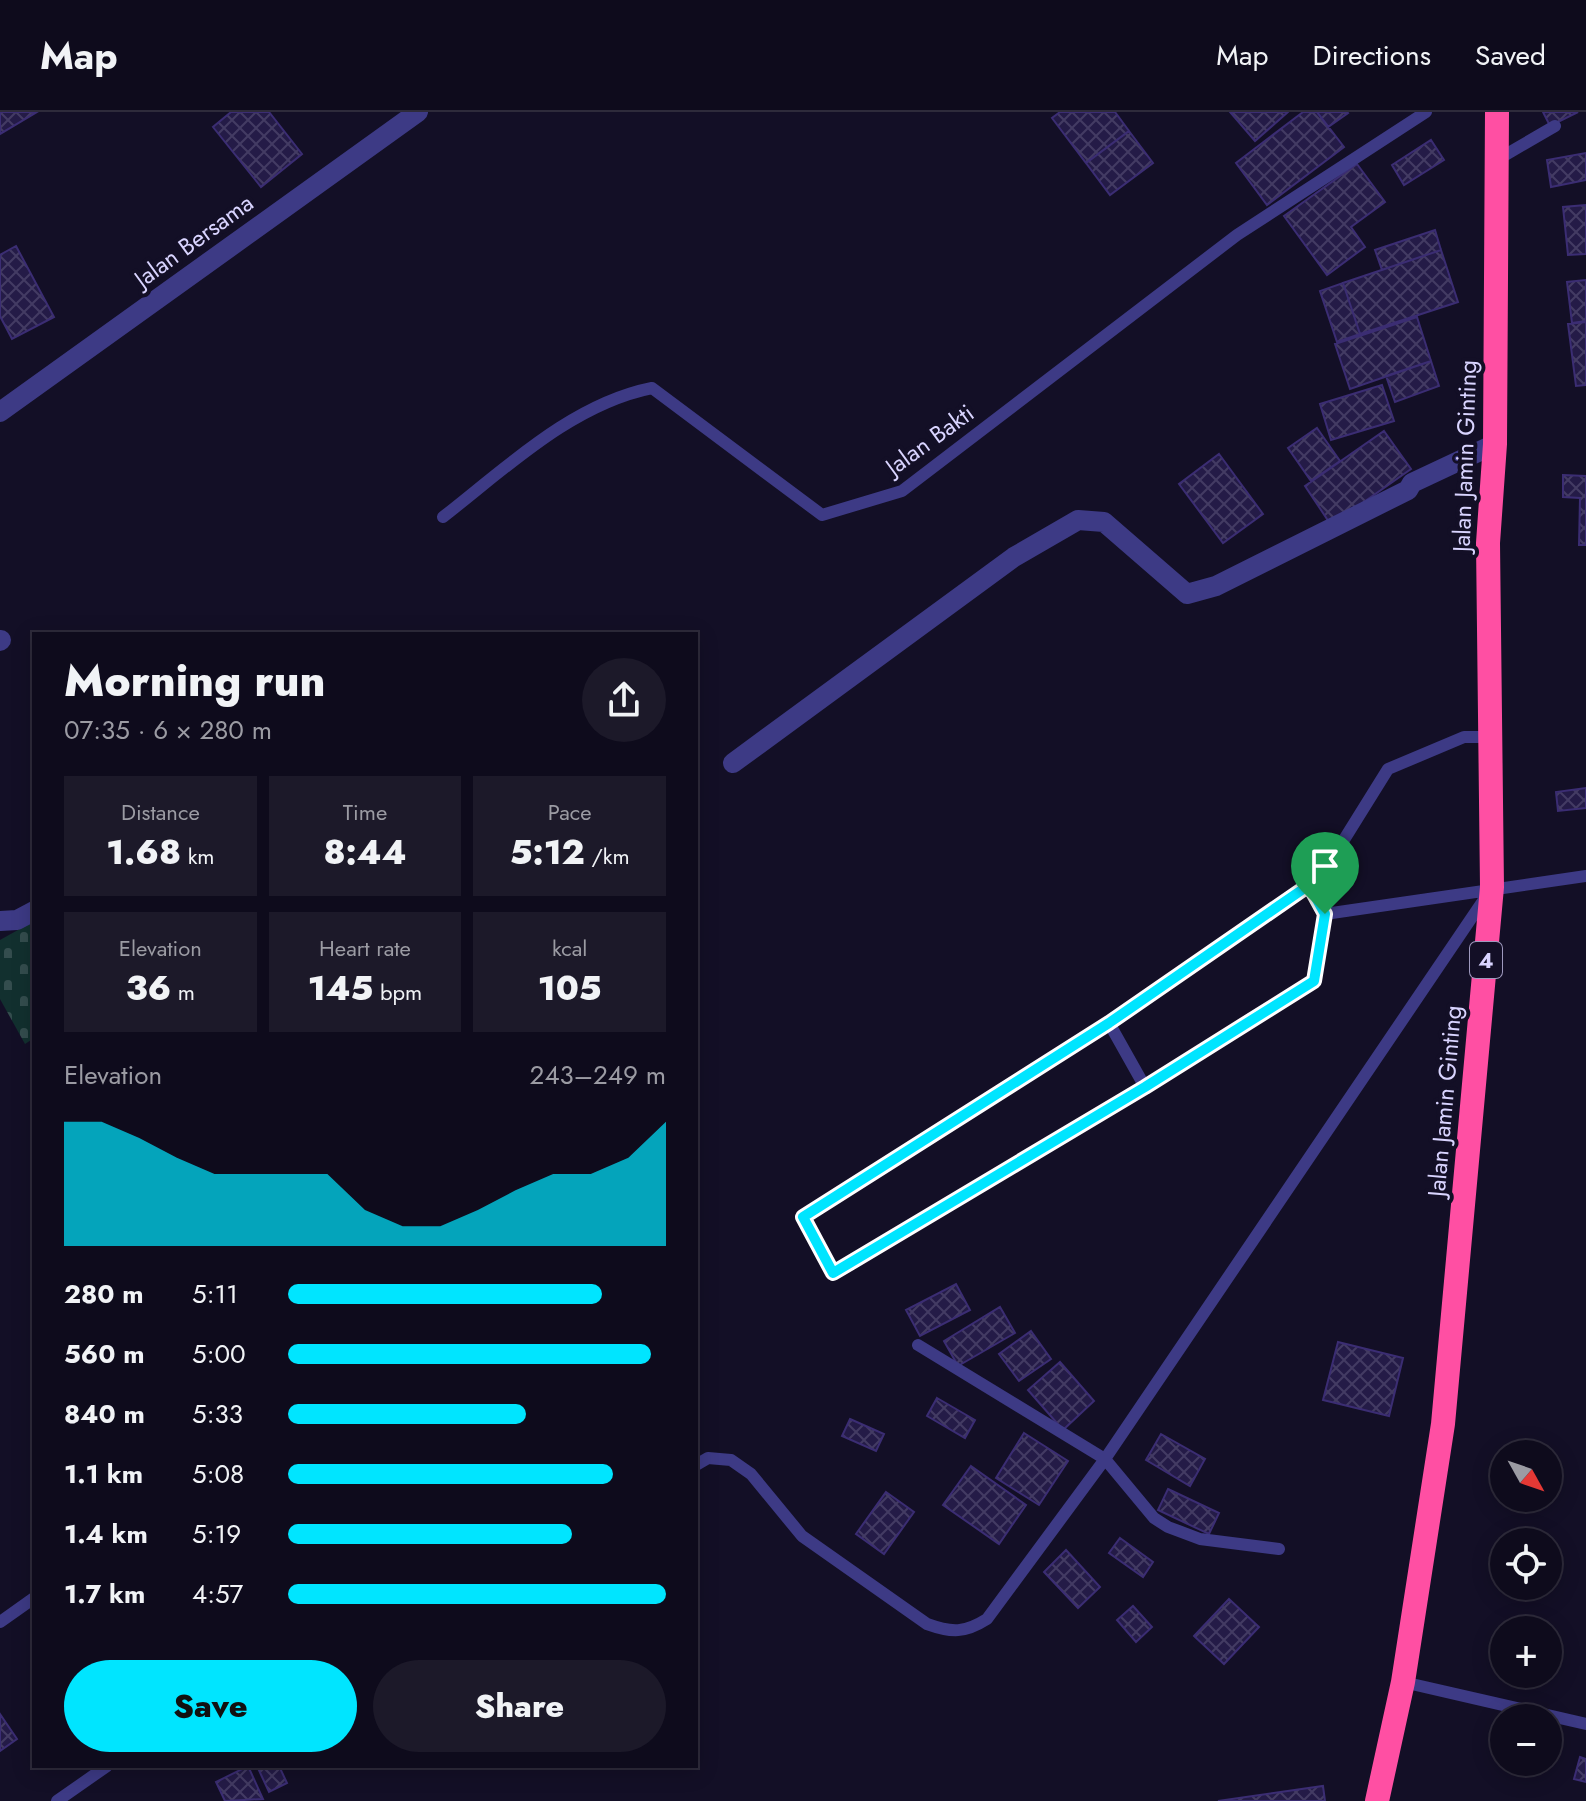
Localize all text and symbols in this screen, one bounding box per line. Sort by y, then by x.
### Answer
text: Map [40,28,118,83]
text: Map [1216,35,1268,76]
text: Directions [1312,35,1431,76]
text: Saved [1475,35,1546,76]
street label: Jalan Bersama [125,185,260,298]
street label: Jalan Jamin Ginting [1444,359,1485,556]
street label: Jalan Bakti [876,396,981,485]
text: Morning run [64,649,326,713]
button: share [582,658,666,742]
text: 07:35 · 6 × 280 m [64,711,272,749]
text: Distance [121,796,200,828]
text: Time [343,796,387,828]
text: Pace [548,796,592,828]
text: 1.68 [106,828,181,877]
text: 8:44 [323,828,407,877]
text: 5:12 [510,828,585,877]
pin [1291,832,1359,914]
text: km [181,840,215,872]
text: /km [585,840,630,872]
icon: arrive [1303,844,1347,888]
text: Elevation [119,932,202,964]
text: Heart rate [319,932,411,964]
text: kcal [552,932,587,964]
road number: 4 [1470,942,1502,978]
text: 36 [126,964,171,1013]
text: 145 [308,964,373,1013]
text: 105 [538,964,602,1013]
text: m [171,976,195,1008]
text: bpm [373,976,422,1008]
street label: Jalan Jamin Ginting [1418,1004,1470,1201]
text: Elevation [64,1056,162,1094]
text: 243–249 m [530,1056,666,1094]
text: 280 m [64,1275,144,1313]
text: 5:11 [192,1275,238,1313]
text: 560 m [64,1335,145,1373]
text: 5:00 [192,1335,246,1373]
text: 840 m [64,1395,145,1433]
text: 5:33 [192,1395,243,1433]
north arrow [1490,1440,1562,1512]
map controls [1490,1440,1562,1776]
text: 1.1 km [64,1455,143,1493]
text: 5:08 [192,1455,244,1493]
text: 1.4 km [64,1515,148,1553]
text: 5:19 [192,1515,241,1553]
button: locate [1490,1528,1562,1600]
text: 1.7 km [64,1575,145,1613]
text: 4:57 [192,1575,243,1613]
button: + [1490,1616,1562,1688]
button: Save [64,1660,357,1752]
button: Share [373,1660,666,1752]
button: − [1490,1704,1562,1776]

